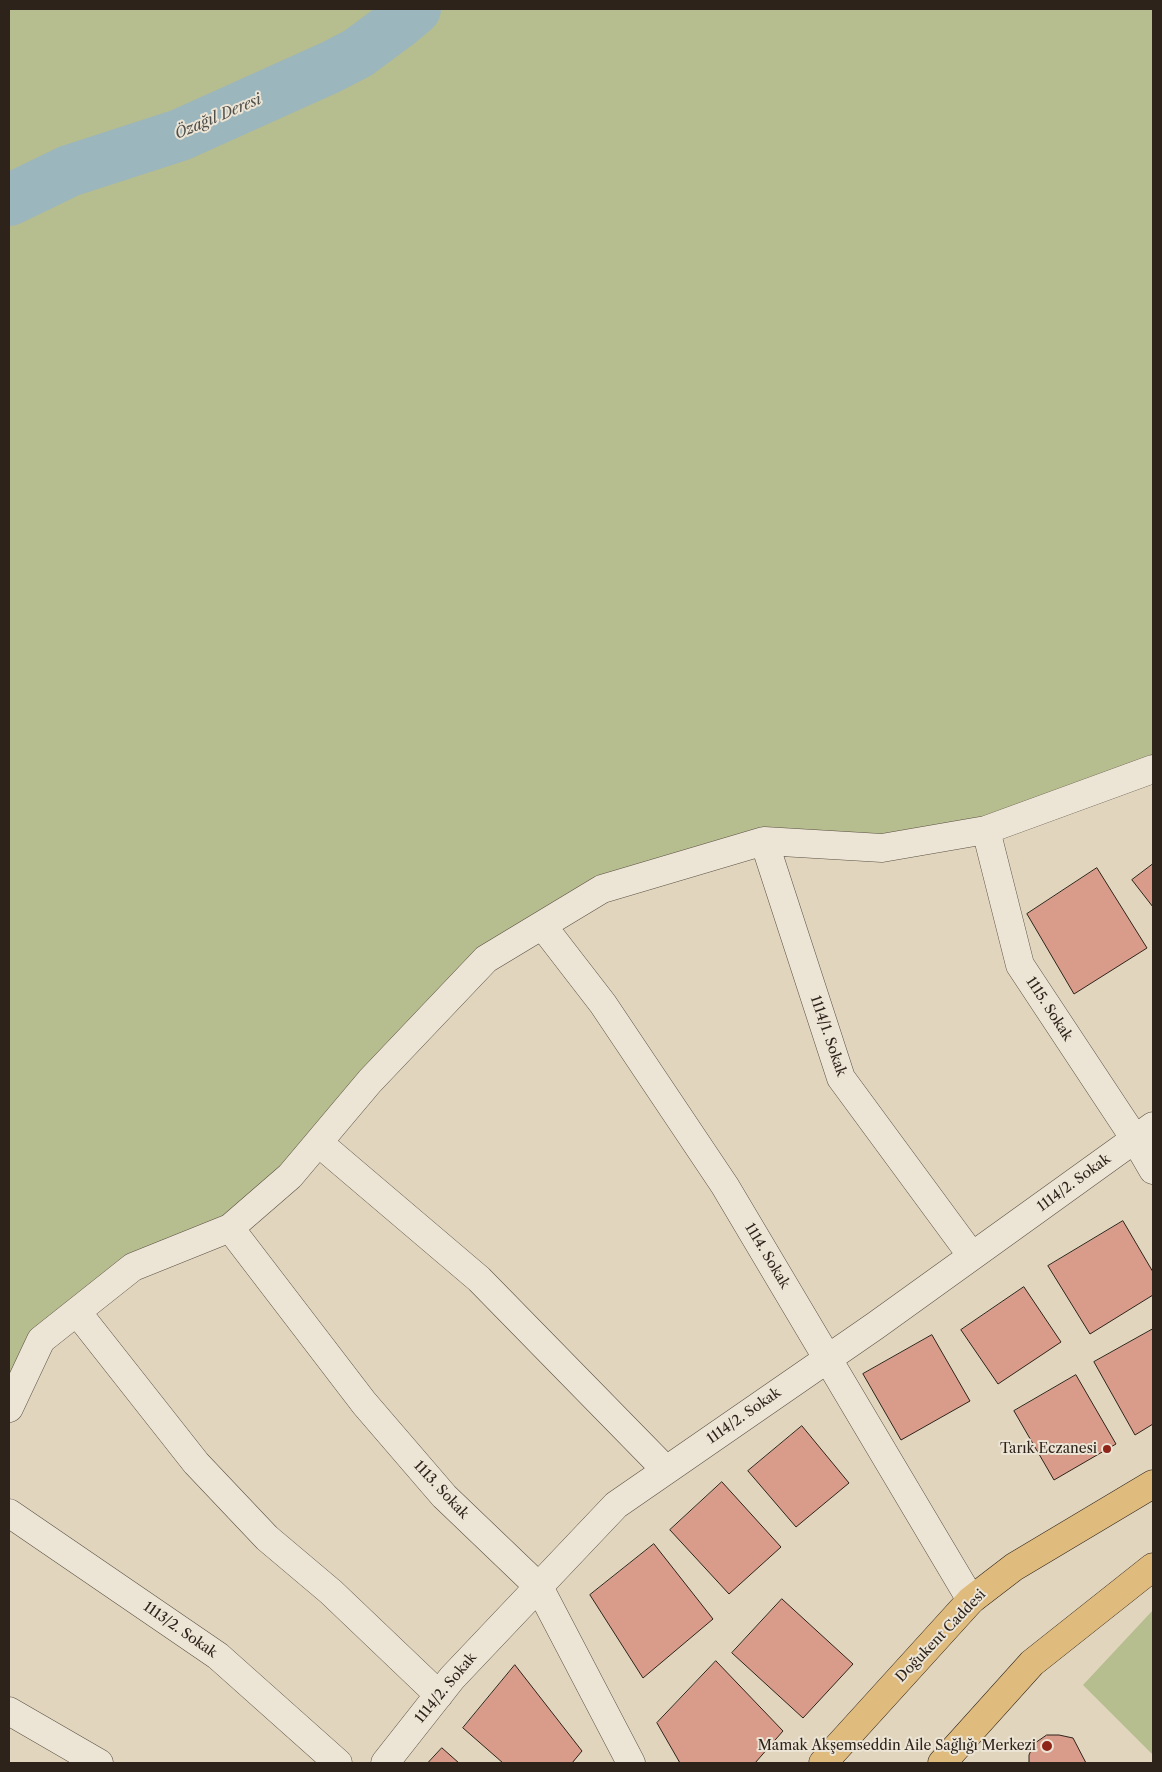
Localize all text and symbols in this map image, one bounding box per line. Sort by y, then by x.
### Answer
water label: Özağıl Deresi [172,91,264,143]
street label: 1115. Sokak [1022,974,1076,1044]
street label: 1114/1. Sokak [806,993,850,1079]
street label: 1114/2. Sokak [1034,1151,1114,1215]
street label: 1114. Sokak [741,1220,793,1292]
street label: 1114/2. Sokak [704,1384,784,1448]
place label: Tarık Eczanesi [1000,1441,1097,1457]
marker: Tarık Eczanesi [1101,1443,1113,1455]
street label: 1113. Sokak [410,1458,472,1522]
street label: Doğukent Caddesi [893,1586,989,1686]
street label: 1113/2. Sokak [140,1598,220,1662]
street label: 1114/2. Sokak [412,1649,480,1727]
place label: Mamak Akşemseddin Aile Sağlığı Merkezi [758,1738,1036,1754]
marker: Mamak Akşemseddin Aile Sağlığı Merkezi [1040,1739,1054,1753]

